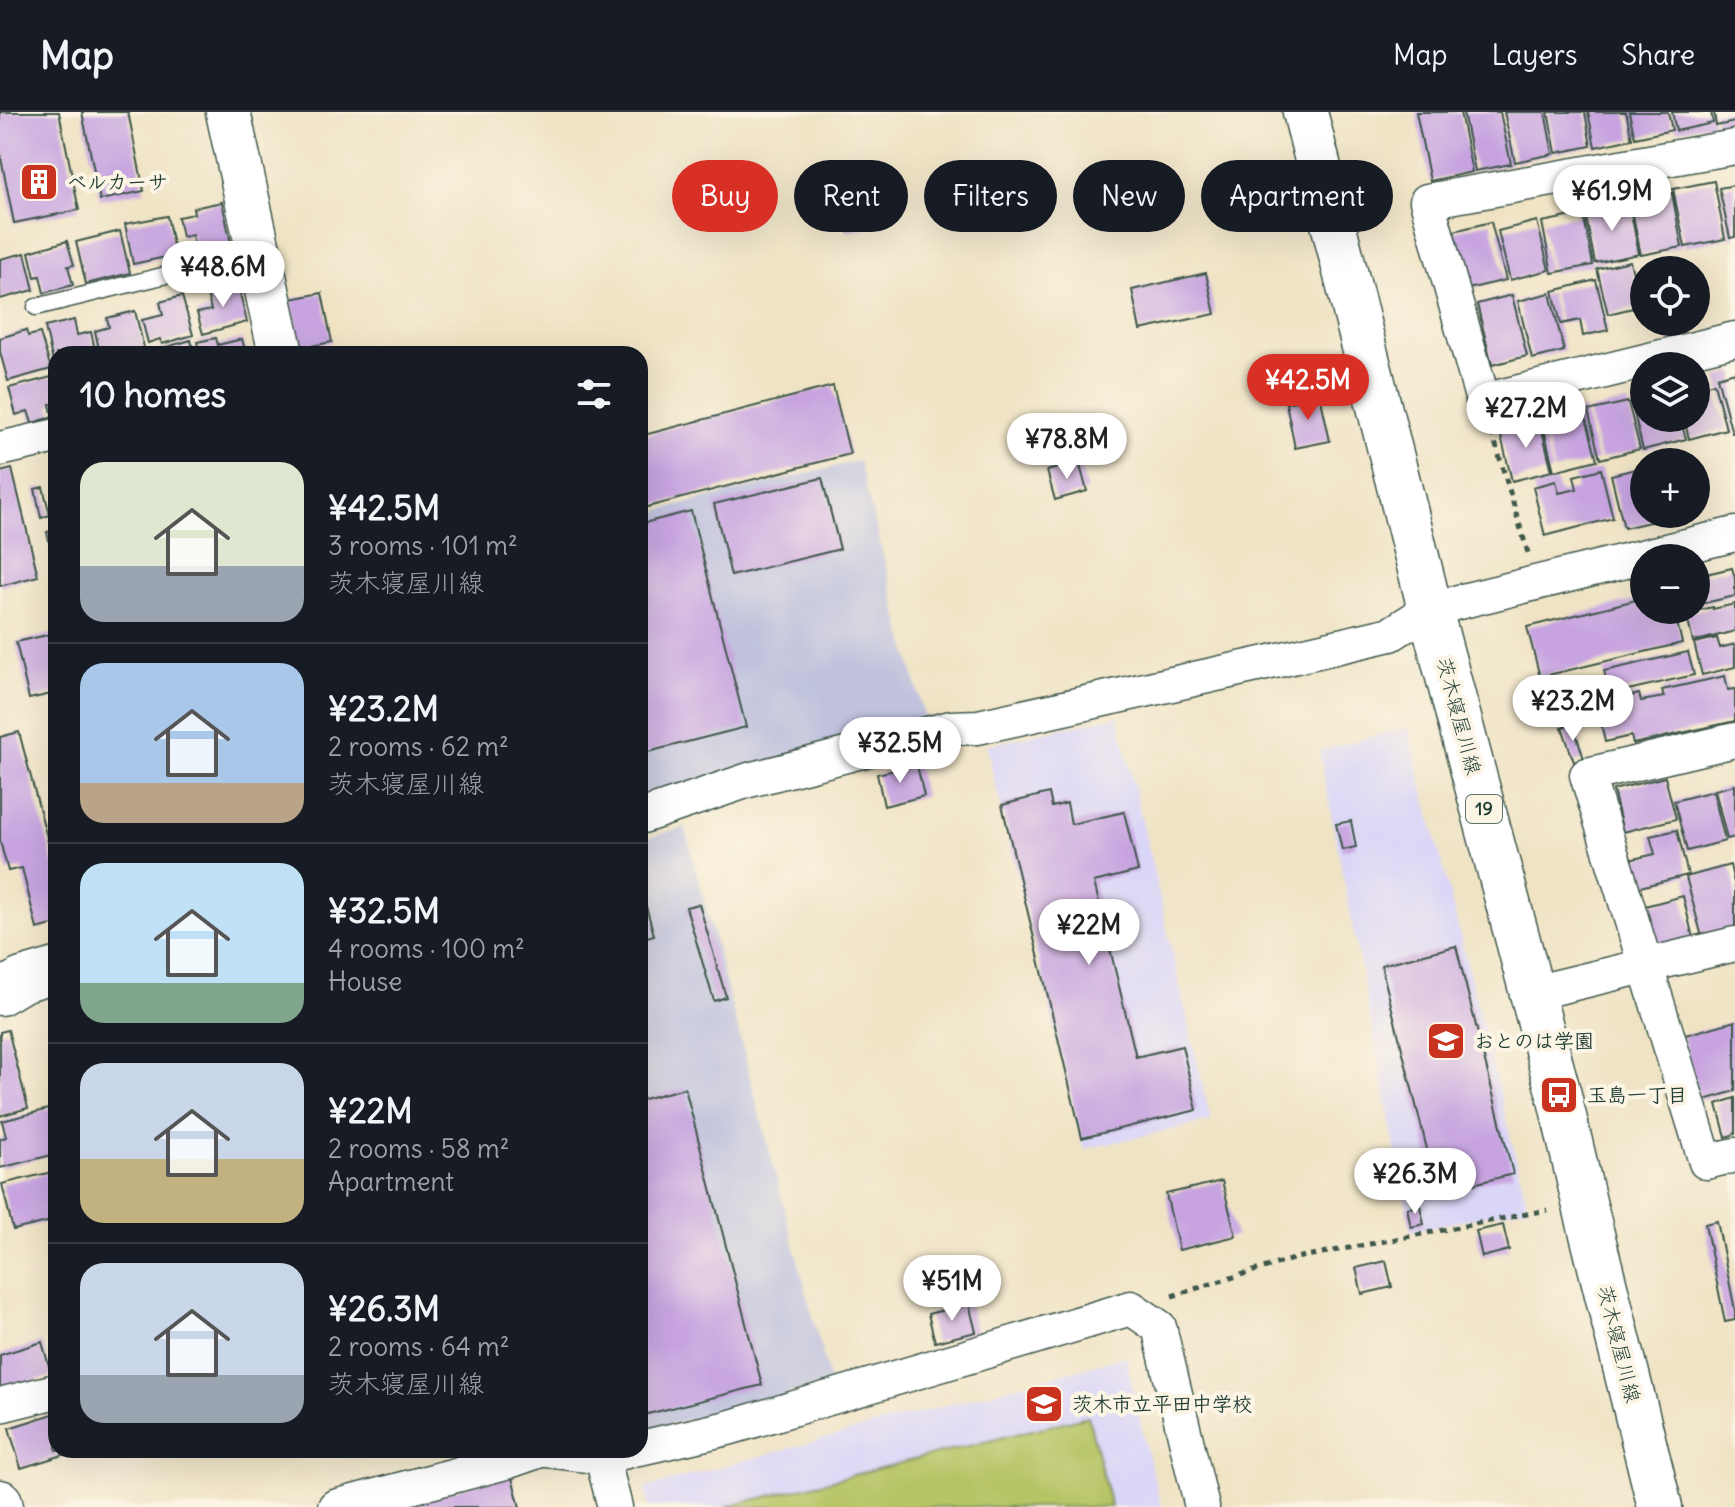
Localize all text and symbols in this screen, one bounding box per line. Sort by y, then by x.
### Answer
text: Map [40,32,114,79]
text: Map [1393,37,1448,73]
text: Layers [1492,37,1578,73]
text: Share [1622,37,1695,73]
chip: Buy [672,160,778,232]
chip: Rent [794,160,908,232]
chip: Filters [924,160,1057,232]
chip: New [1073,160,1185,232]
chip: Apartment [1201,160,1393,232]
building icon: ベルカーサ [18,161,60,203]
pin: ¥61.9M [1547,165,1677,233]
place label: ベルカーサ [67,169,168,194]
text: ¥61.9M [1571,174,1653,207]
pin: ¥48.6M [158,241,288,309]
text: ¥48.6M [180,250,266,283]
map controls [1630,256,1710,624]
button: locate [1630,256,1710,336]
button: layers [1630,352,1710,432]
pin: ¥42.5M [1243,354,1373,422]
text: ¥42.5M [1265,363,1351,396]
icon: filters [572,372,616,416]
text: 10 homes [80,373,226,416]
pin: ¥27.2M [1461,382,1591,450]
text: ¥27.2M [1485,391,1567,424]
pin: ¥78.8M [1002,413,1132,481]
text: ¥78.8M [1025,422,1109,455]
button: + [1630,448,1710,528]
text: ¥42.5M [328,486,440,529]
icon: home [144,494,240,590]
text: 3 rooms · 101 m² [328,529,518,562]
button: − [1630,544,1710,624]
text: 茨木寝屋川線 [328,566,484,599]
street label: 茨木寝屋川線 [1432,655,1487,777]
pin: ¥23.2M [1508,675,1638,743]
text: ¥23.2M [1531,684,1615,717]
text: ¥23.2M [328,687,439,730]
icon: home [144,695,240,791]
pin: ¥32.5M [835,717,965,785]
text: ¥32.5M [857,726,943,759]
text: 2 rooms · 62 m² [328,730,509,763]
text: 茨木寝屋川線 [328,767,484,800]
road number: 19 [1466,795,1502,823]
text: ¥32.5M [328,889,440,932]
icon: home [144,895,240,991]
pin: ¥22M [1042,899,1136,967]
text: ¥22M [1057,908,1121,941]
text: 4 rooms · 100 m² [328,932,525,965]
text: House [328,965,402,998]
school or university icon: おとのは学園 [1425,1020,1467,1062]
place label: おとのは学園 [1474,1028,1594,1053]
bus stop icon: 玉島一丁目 [1538,1074,1580,1116]
place label: 玉島一丁目 [1587,1082,1687,1107]
text: ¥22M [328,1089,413,1132]
icon: home [144,1095,240,1191]
text: 2 rooms · 58 m² [328,1132,509,1165]
pin: ¥26.3M [1350,1148,1480,1216]
text: ¥26.3M [1372,1157,1458,1190]
text: Apartment [328,1165,454,1198]
pin: ¥51M [905,1255,999,1323]
text: ¥51M [921,1264,983,1297]
street label: 茨木寝屋川線 [1593,1283,1646,1405]
text: ¥26.3M [328,1287,440,1330]
icon: home [144,1295,240,1391]
text: 2 rooms · 64 m² [328,1330,510,1363]
text: 茨木寝屋川線 [328,1367,484,1400]
school or university icon: 茨木市立平田中学校 [1023,1383,1065,1425]
place label: 茨木市立平田中学校 [1072,1391,1252,1416]

